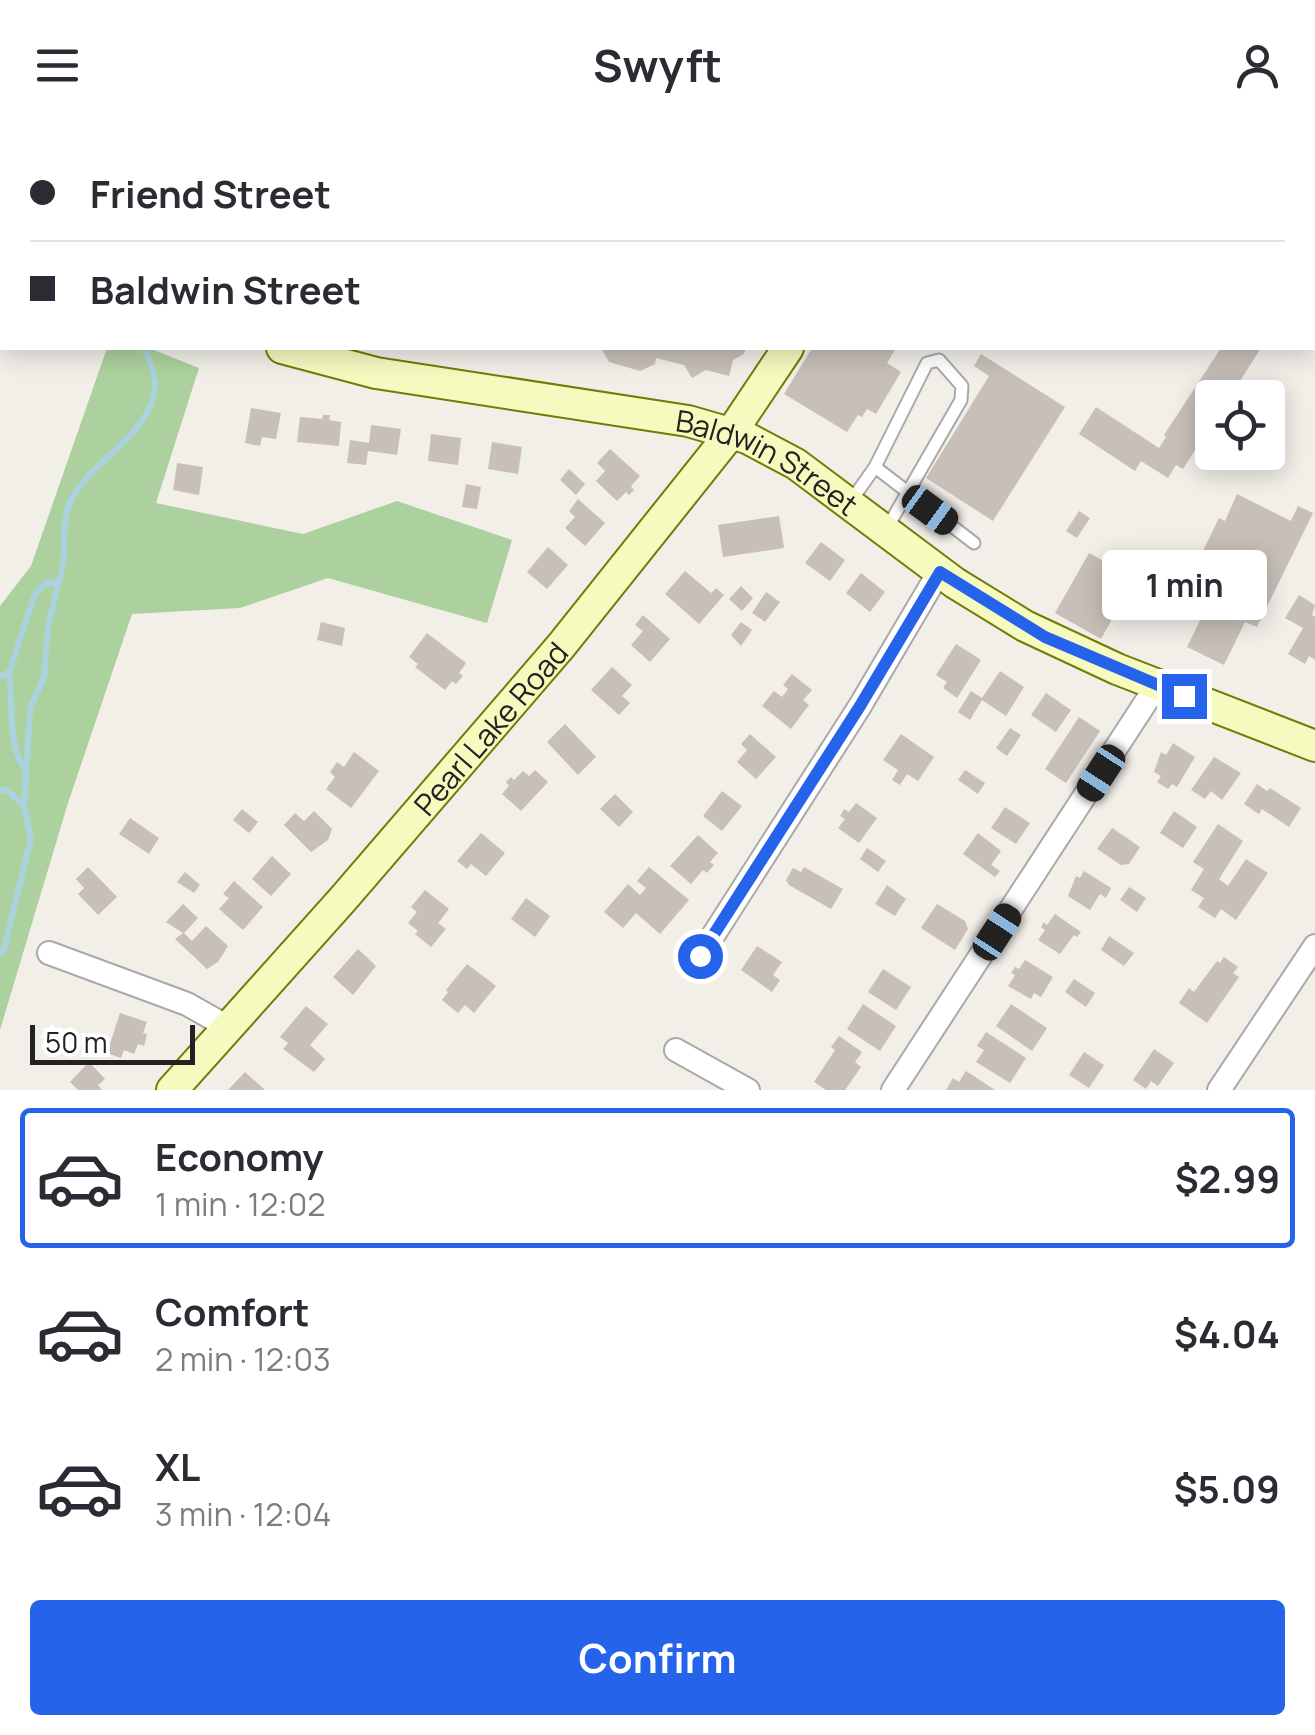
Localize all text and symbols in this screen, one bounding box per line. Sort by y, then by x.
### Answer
text: Swyft [593,34,722,96]
icon: menu [30,38,85,93]
icon: person [1230,38,1285,93]
text: Friend Street [90,167,331,219]
text: Baldwin Street [90,263,361,315]
map controls [1195,380,1285,470]
button: locate [1195,380,1285,470]
street label: Baldwin Street [673,399,867,524]
car [897,480,963,540]
callout: 1 min [1102,551,1266,621]
text: 1 min [1145,563,1224,607]
street label: Pearl Lake Road [404,632,577,824]
route end [1162,674,1207,719]
car [1072,740,1130,806]
car [968,899,1026,965]
route start [678,934,723,979]
scale bar [30,1020,195,1064]
text: 50 m [45,1023,108,1061]
text: Economy [155,1130,324,1182]
icon: car [35,1133,125,1223]
text: $2.99 [1175,1152,1280,1204]
text: 1 min · 12:02 [155,1182,326,1226]
text: Comfort [155,1285,309,1337]
icon: car [35,1288,125,1378]
text: $4.04 [1174,1307,1280,1359]
text: 2 min · 12:03 [155,1337,331,1381]
text: XL [155,1440,200,1492]
icon: car [35,1443,125,1533]
text: $5.09 [1174,1462,1280,1514]
text: 3 min · 12:04 [155,1492,331,1536]
button: Confirm [30,1600,1285,1715]

